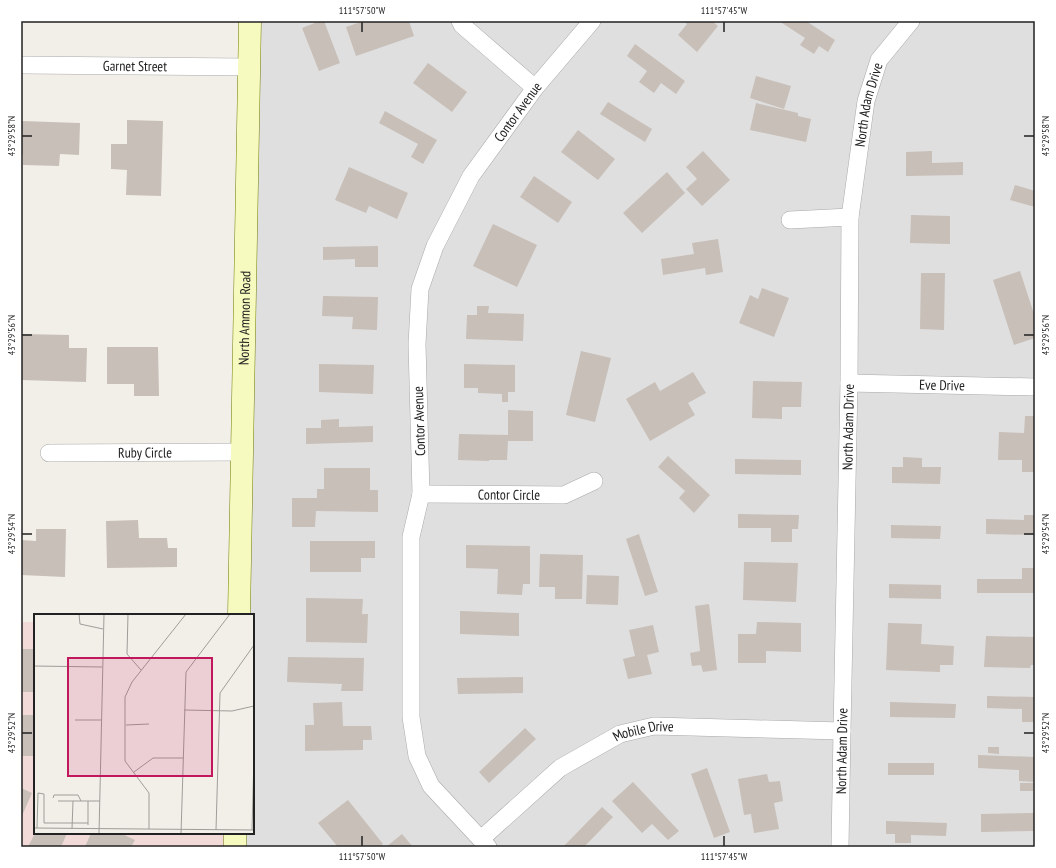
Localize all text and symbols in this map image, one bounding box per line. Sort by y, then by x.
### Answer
text: 111°57'50"W [339,4,386,17]
text: 111°57'45"W [701,4,748,17]
street label: Garnet Street [103,57,167,75]
street label: North Adam Drive [851,60,887,148]
street label: Contor Avenue [490,78,546,145]
text: 43°29'58"N [5,116,18,156]
text: 43°29'58"N [1039,116,1052,156]
street label: North Ammon Road [235,271,254,365]
text: 43°29'56"N [5,315,18,355]
text: 43°29'56"N [1039,315,1052,355]
street label: Eve Drive [919,376,965,394]
street label: North Adam Drive [838,384,858,470]
street label: Contor Avenue [409,386,429,456]
street label: Ruby Circle [118,443,172,462]
street label: Contor Circle [478,485,540,504]
text: 43°29'54"N [5,514,18,554]
text: 43°29'54"N [1039,514,1052,554]
inset map [34,614,254,834]
street label: North Adam Drive [832,707,851,794]
text: 43°29'52"N [5,713,18,753]
text: 43°29'52"N [1039,713,1052,753]
street label: Mobile Drive [609,717,674,745]
text: 111°57'50"W [339,850,386,863]
text: 111°57'45"W [701,850,748,863]

